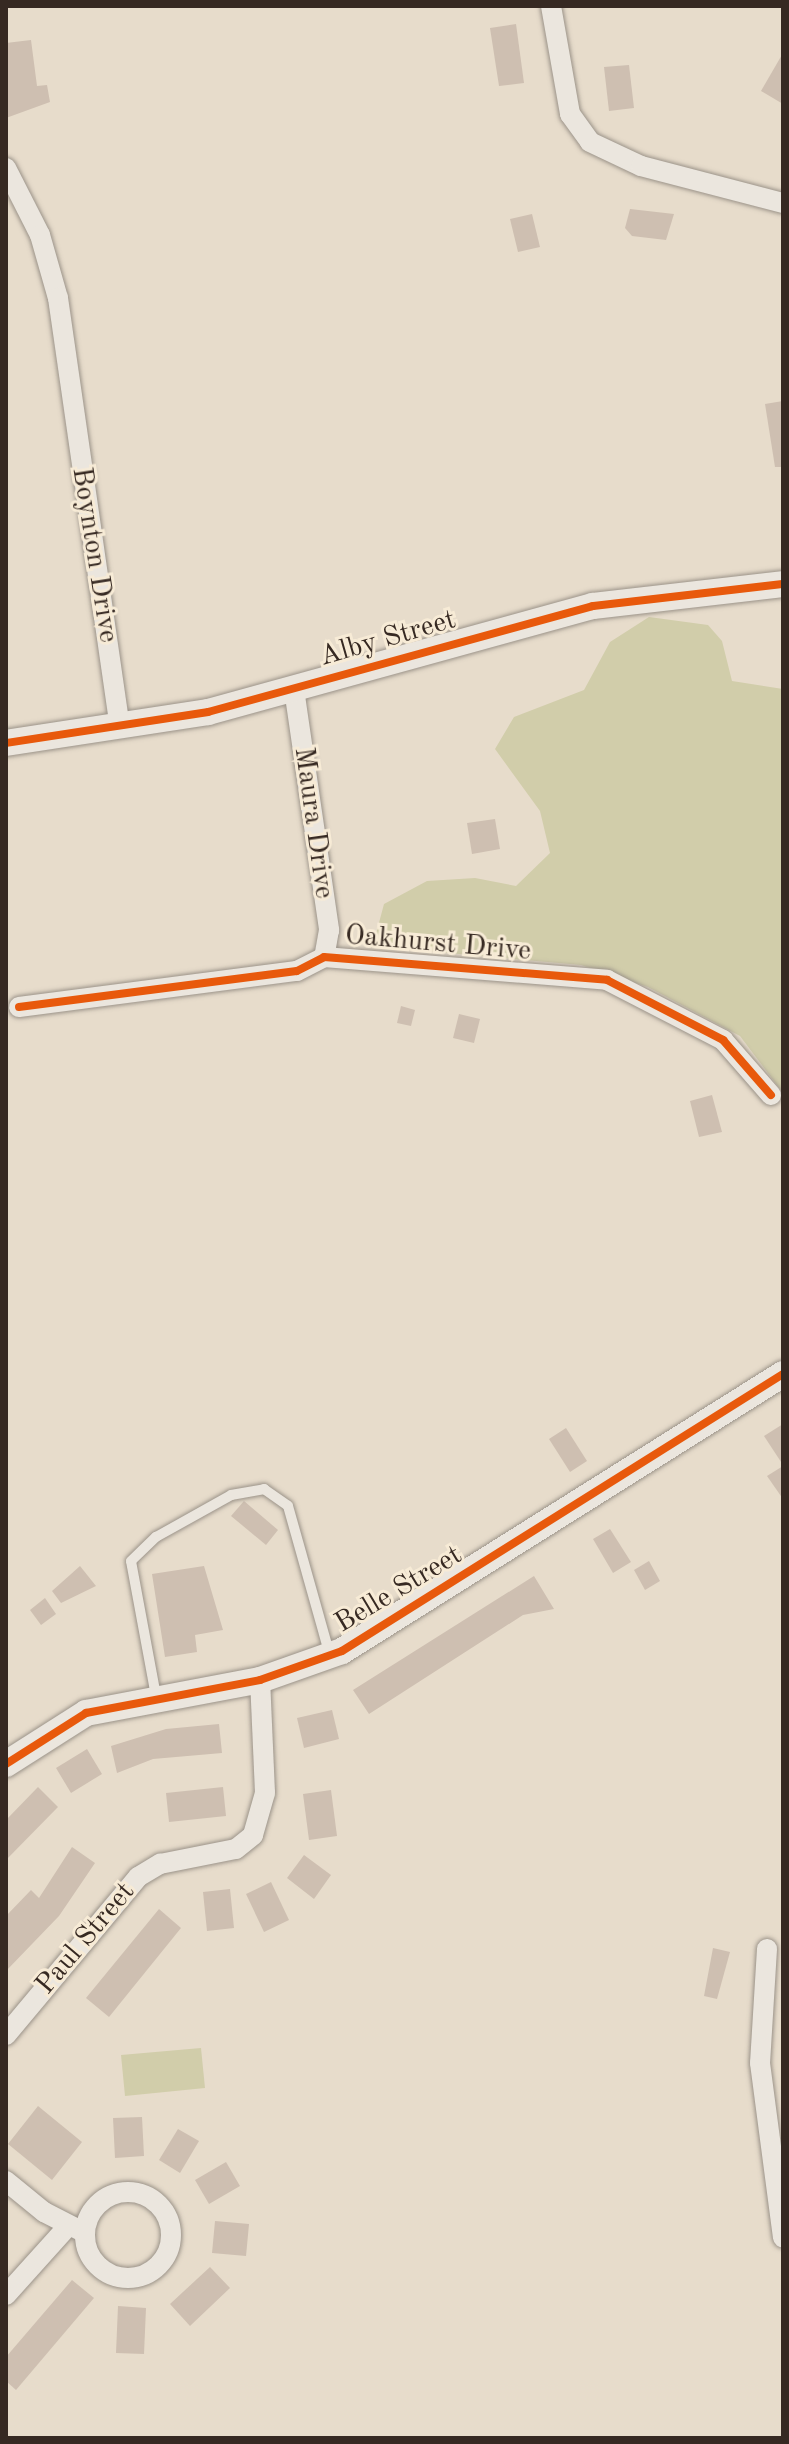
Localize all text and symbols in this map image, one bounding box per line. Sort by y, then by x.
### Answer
street label: Boynton Drive [64,465,124,645]
street label: Alby Street [316,604,460,674]
street label: Maura Drive [286,745,340,901]
street label: Oakhurst Drive [344,919,532,969]
street label: Belle Street [329,1539,469,1641]
street label: Paul Street [29,1876,143,2002]

